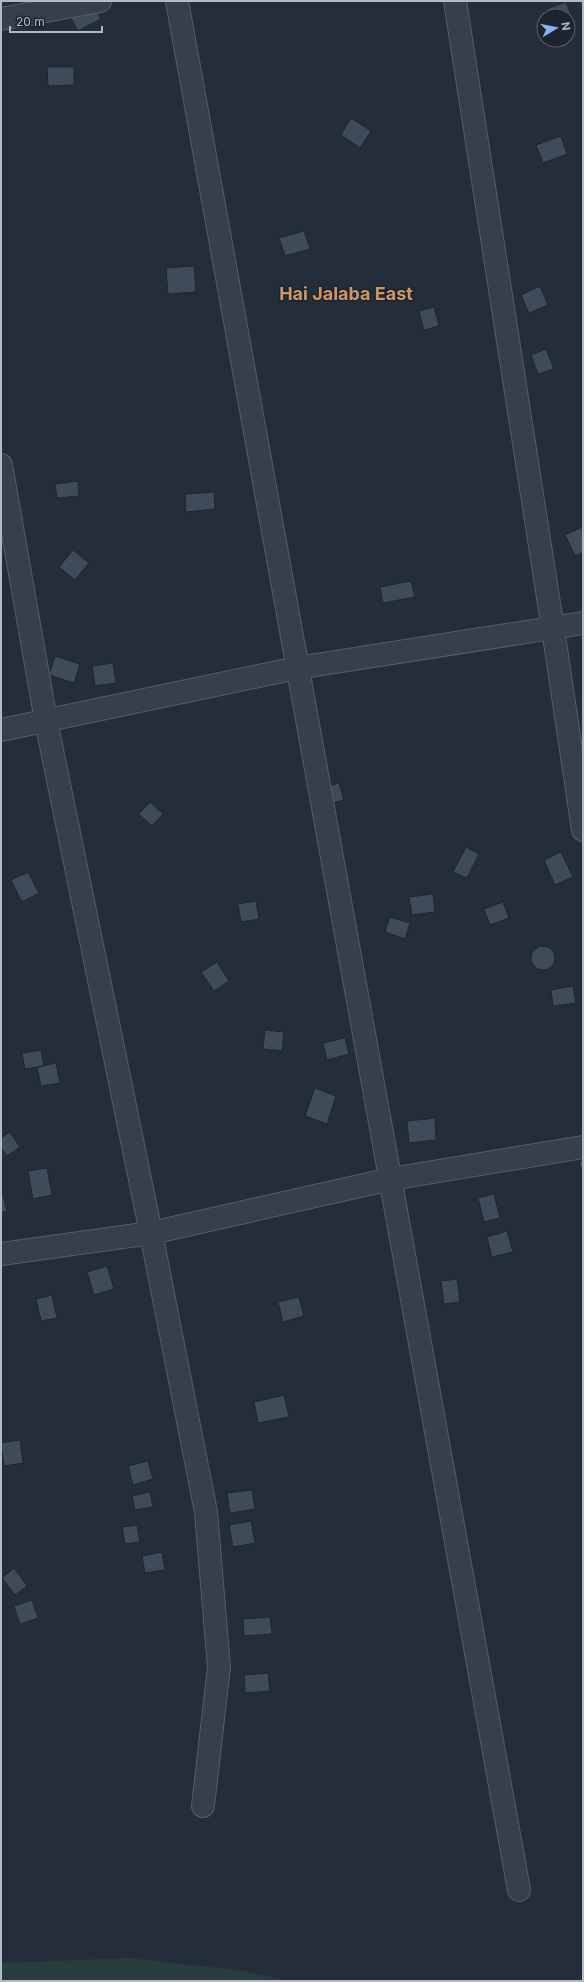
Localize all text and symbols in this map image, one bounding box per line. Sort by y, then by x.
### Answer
scale bar [10,8,102,34]
north arrow [536,8,576,48]
text: 20 m [16,14,45,29]
text: N [558,21,573,32]
district label: Hai Jalaba East [279,283,413,304]

